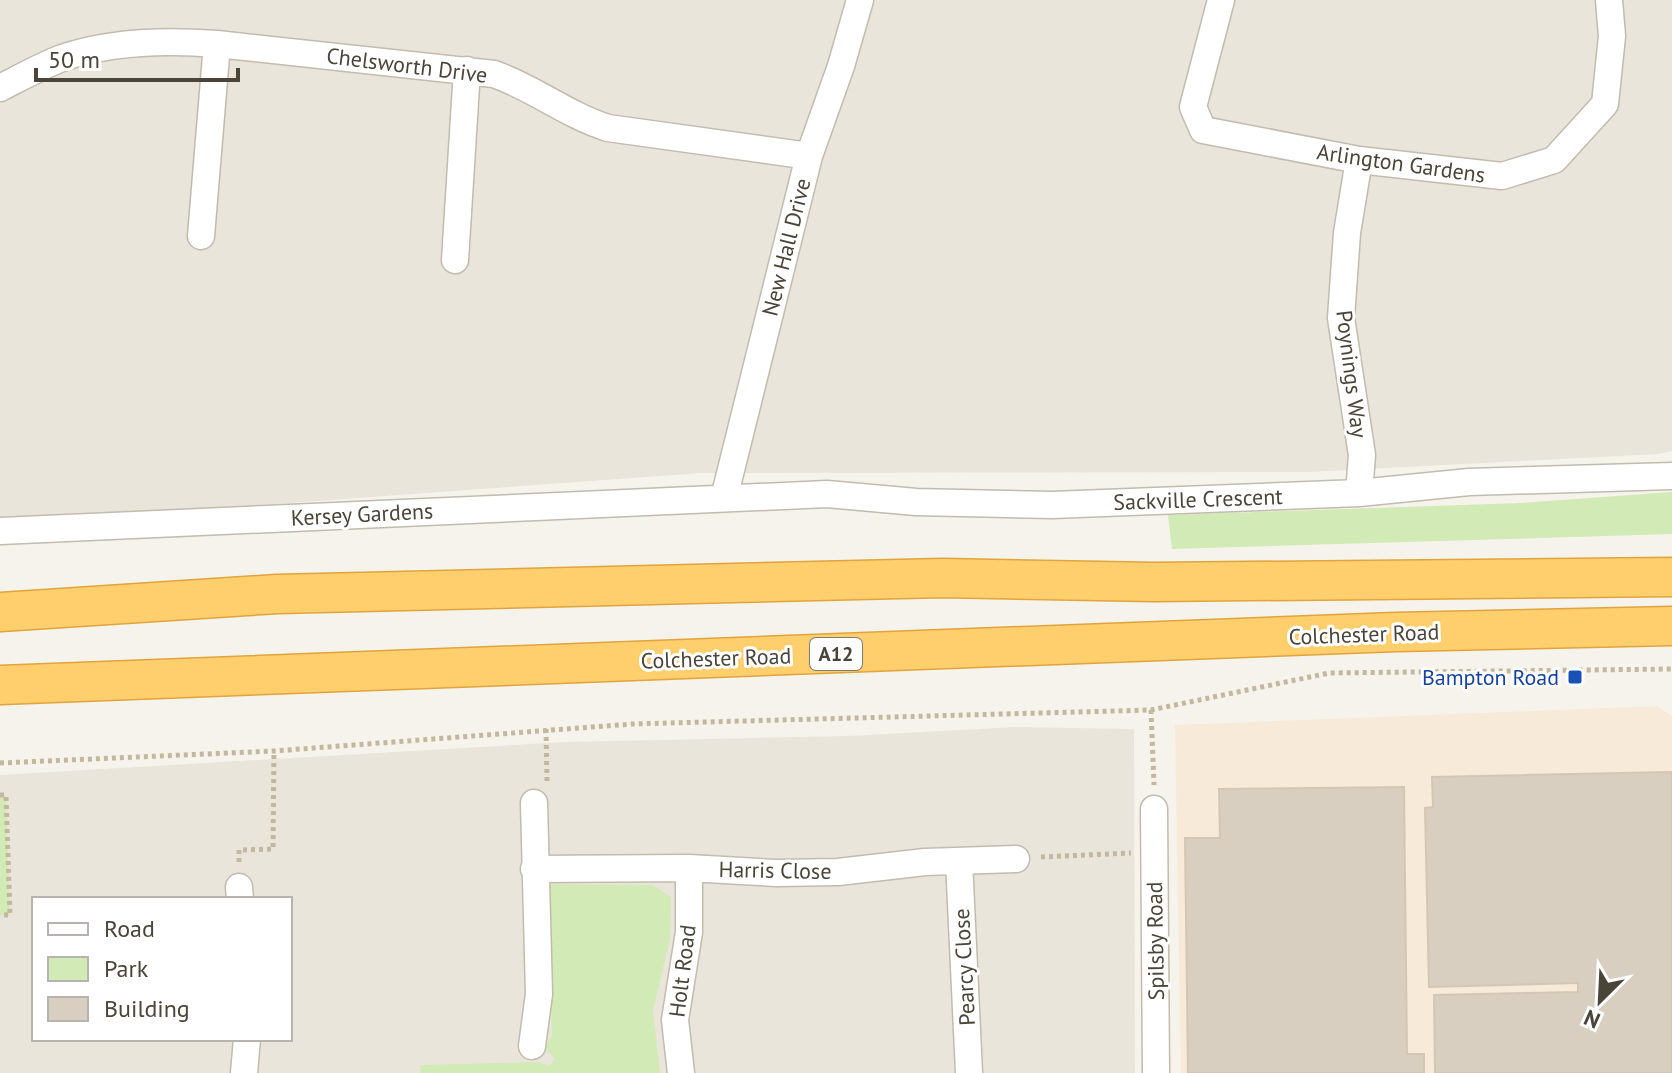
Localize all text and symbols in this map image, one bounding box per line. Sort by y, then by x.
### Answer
scale bar [36,32,238,82]
street label: Chelsworth Drive [325,41,489,89]
text: 50 m [48,44,100,75]
street label: Arlington Gardens [1315,137,1487,189]
street label: New Hall Drive [755,175,817,319]
street label: Poynings Way [1330,309,1374,440]
street label: Sackville Crescent [1113,482,1284,516]
street label: Kersey Gardens [290,496,434,532]
street label: Colchester Road [1288,617,1440,651]
road number: A12 [810,638,862,670]
street label: Colchester Road [640,641,792,675]
place label: Bampton Road [1422,663,1559,691]
marker: Bampton Road [1566,668,1584,686]
street label: Harris Close [718,855,832,885]
street label: Spilsby Road [1140,881,1170,1001]
legend [32,897,292,1041]
street label: Pearcy Close [947,908,981,1026]
text: Road [104,913,155,944]
street label: Holt Road [662,923,702,1019]
text: Park [104,953,149,984]
north arrow [1560,961,1640,1041]
text: Building [104,993,190,1024]
text: N [1580,1004,1604,1035]

